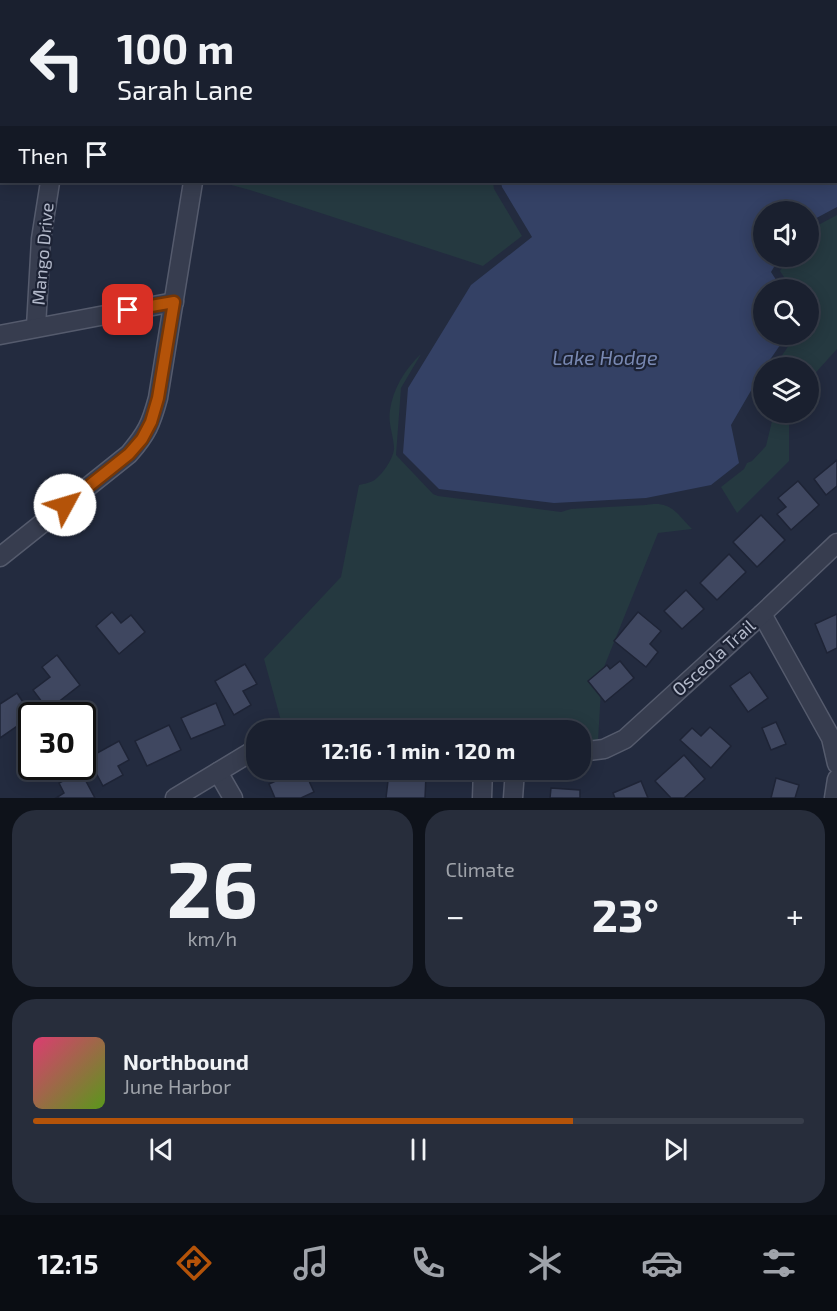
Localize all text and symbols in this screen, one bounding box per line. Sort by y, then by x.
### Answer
text: 100 m [117,22,234,72]
icon: left [18,24,96,102]
text: Sarah Lane [117,73,253,105]
icon: arrive [80,138,113,171]
text: Then [18,142,68,168]
map controls [753,201,819,423]
button: sound [753,201,819,267]
street label: Mango Drive [27,202,57,306]
button: search [753,279,819,345]
pin [102,284,153,335]
icon: arrive [111,293,144,326]
water label: Lake Hodge [552,345,658,369]
button: layers [753,357,819,423]
position arrow [33,473,97,537]
street label: Osceola Trail [667,614,760,700]
speed limit sign: 30 [18,702,96,780]
text: 12:16 · 1 min · 120 m [322,737,515,763]
text: 26 [167,840,258,934]
text: Climate [446,857,515,881]
text: 23° [592,887,659,941]
text: − [446,895,465,935]
text: + [786,895,804,935]
text: km/h [187,926,237,950]
text: Northbound [123,1048,249,1074]
text: June Harbor [123,1074,231,1098]
icon: previous [145,1133,178,1166]
icon: pause [402,1133,435,1166]
icon: next [659,1133,692,1166]
icon: directions [173,1242,215,1284]
icon: music [290,1242,332,1284]
icon: phone [407,1242,449,1284]
icon: climate [524,1242,566,1284]
icon: car [641,1242,683,1284]
icon: filters [758,1242,800,1284]
text: 12:15 [37,1247,98,1279]

